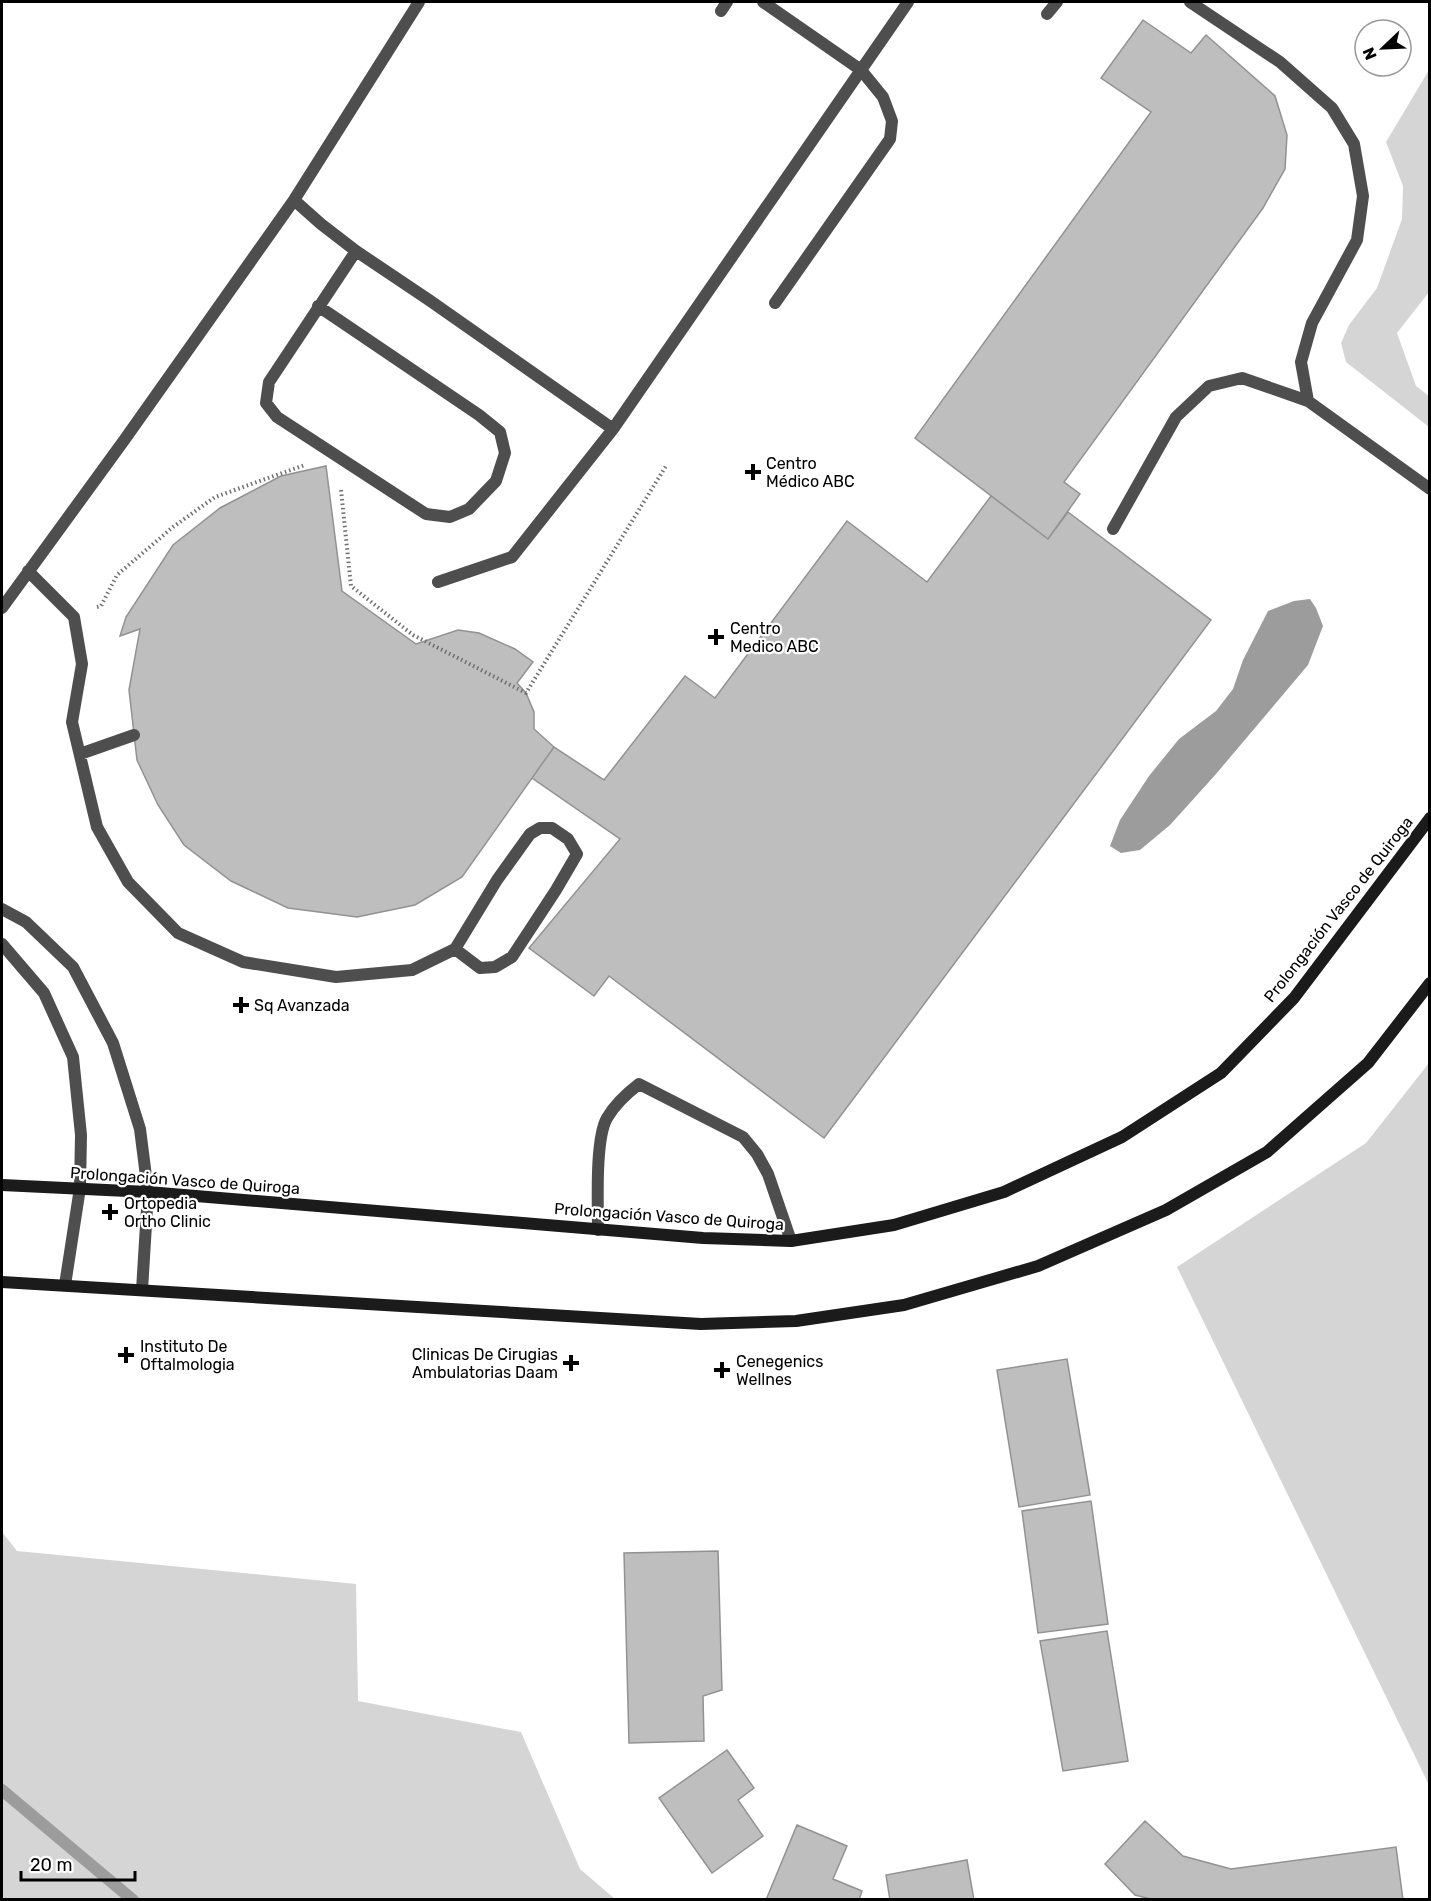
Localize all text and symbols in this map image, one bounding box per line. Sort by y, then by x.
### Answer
north arrow [1353,18,1413,78]
text: N [1359,45,1381,63]
place label: Centro Médico ABC [766,454,855,491]
marker: Centro Médico ABC [744,463,762,481]
place label: Centro Medico ABC [730,619,819,656]
marker: Centro Medico ABC [707,628,725,646]
street label: Prolongación Vasco de Quiroga [1260,813,1417,1006]
marker: Sq Avanzada [232,996,250,1014]
place label: Sq Avanzada [254,996,350,1015]
street label: Prolongación Vasco de Quiroga [69,1163,301,1198]
place label: Ortopedia Ortho Clinic [124,1194,211,1231]
street label: Prolongación Vasco de Quiroga [553,1199,785,1234]
marker: Ortopedia Ortho Clinic [101,1203,119,1221]
place label: Instituto De Oftalmologia [140,1337,235,1374]
place label: Clinicas De Cirugias Ambulatorias Daam [412,1345,558,1382]
marker: Instituto De Oftalmologia [117,1346,135,1364]
place label: Cenegenics Wellnes [736,1352,823,1389]
marker: Clinicas De Cirugias Ambulatorias Daam [562,1354,580,1372]
marker: Cenegenics Wellnes [713,1361,731,1379]
scale bar [21,1844,135,1882]
text: 20 m [30,1854,72,1876]

